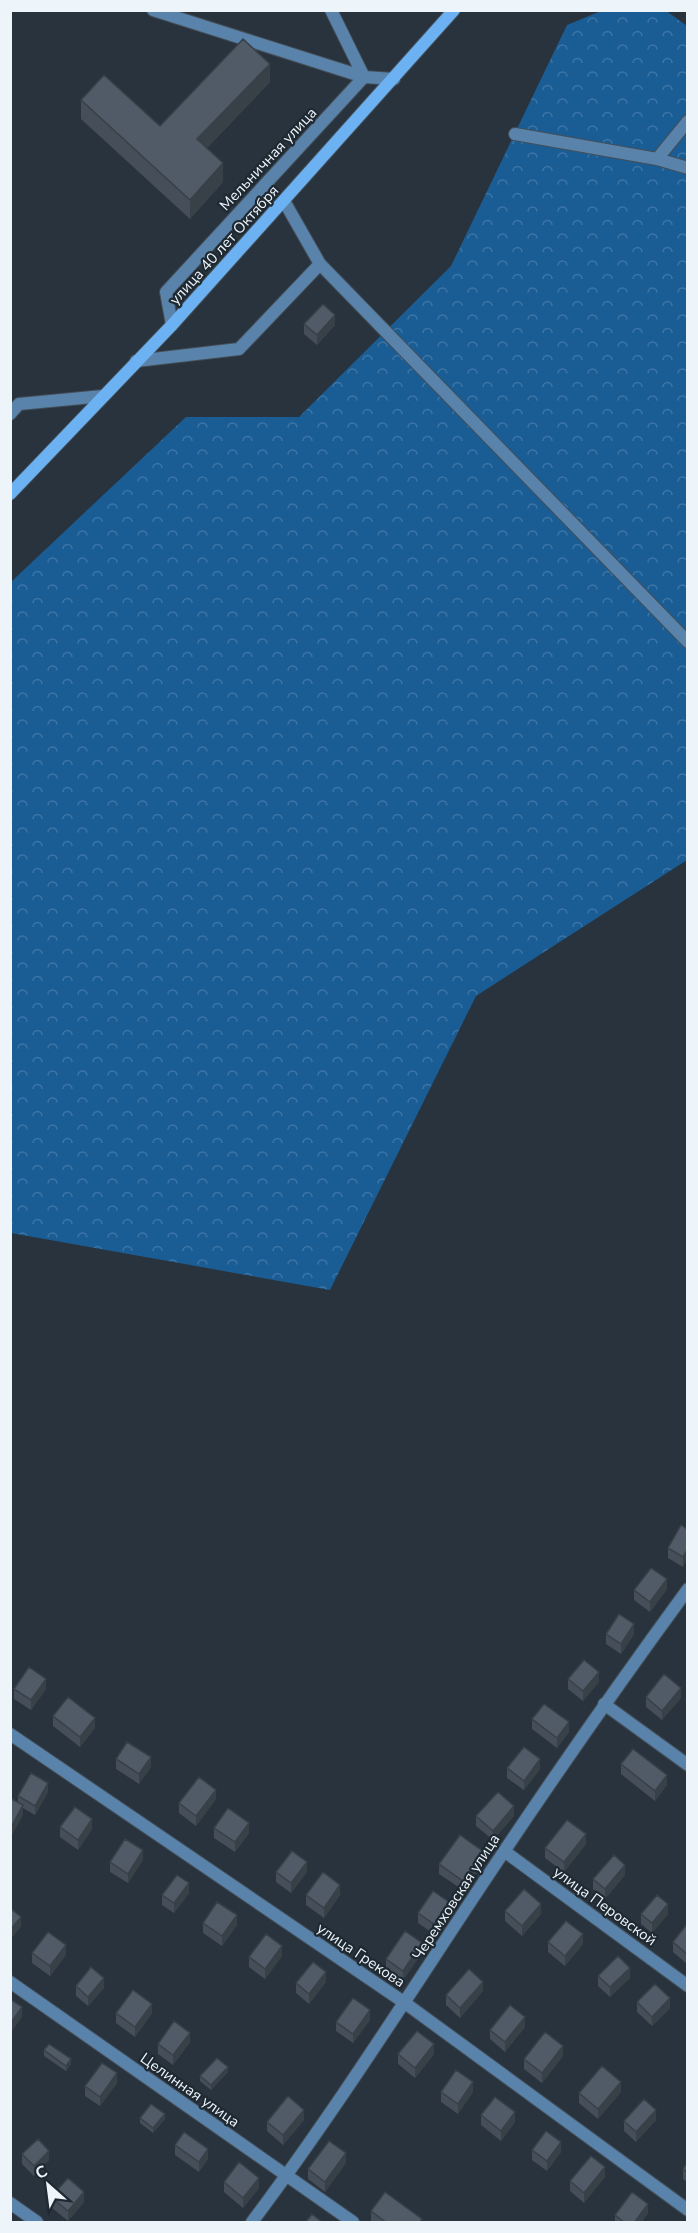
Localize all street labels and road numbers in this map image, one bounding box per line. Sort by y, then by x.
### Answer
street label: Мельничная улица [215,103,321,215]
street label: улица 40 лет Октября [165,181,283,309]
street label: Черемховская улица [408,1830,504,1964]
street label: улица Перовской [549,1862,661,1950]
street label: улица Грекова [313,1918,409,1992]
street label: Целинная улица [136,2048,244,2132]

